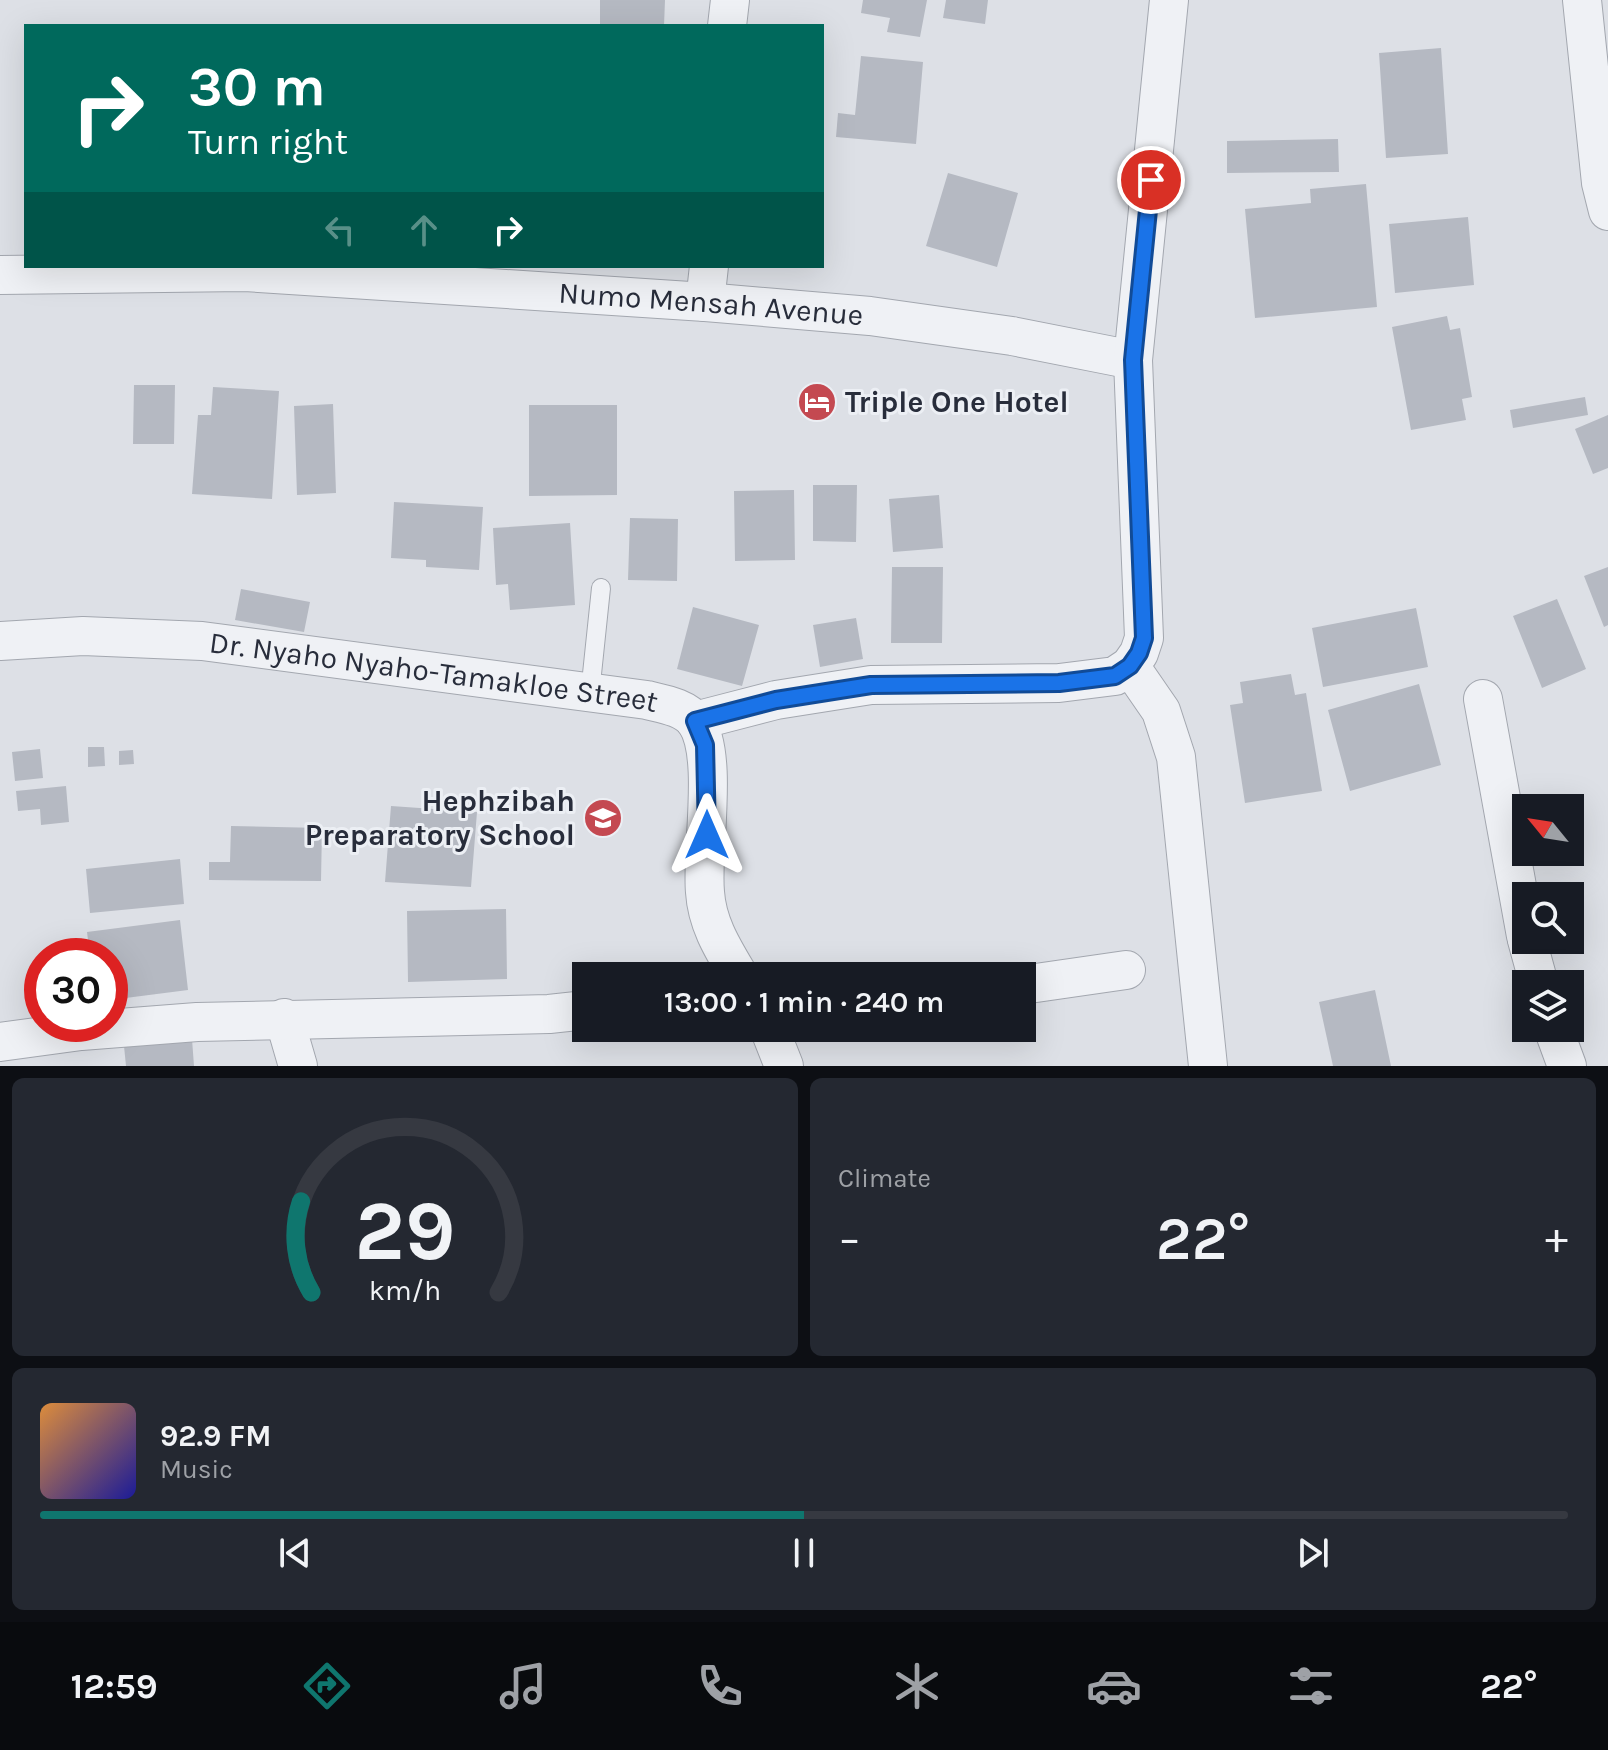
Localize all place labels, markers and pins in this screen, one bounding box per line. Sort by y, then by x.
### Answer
pin [1117,146,1185,214]
hotel icon: Triple One Hotel [796,381,838,423]
place label: Triple One Hotel [845,384,1069,420]
place label: Hephzibah Preparatory School [305,783,575,853]
school or university icon: Hephzibah Preparatory School [582,797,624,839]

